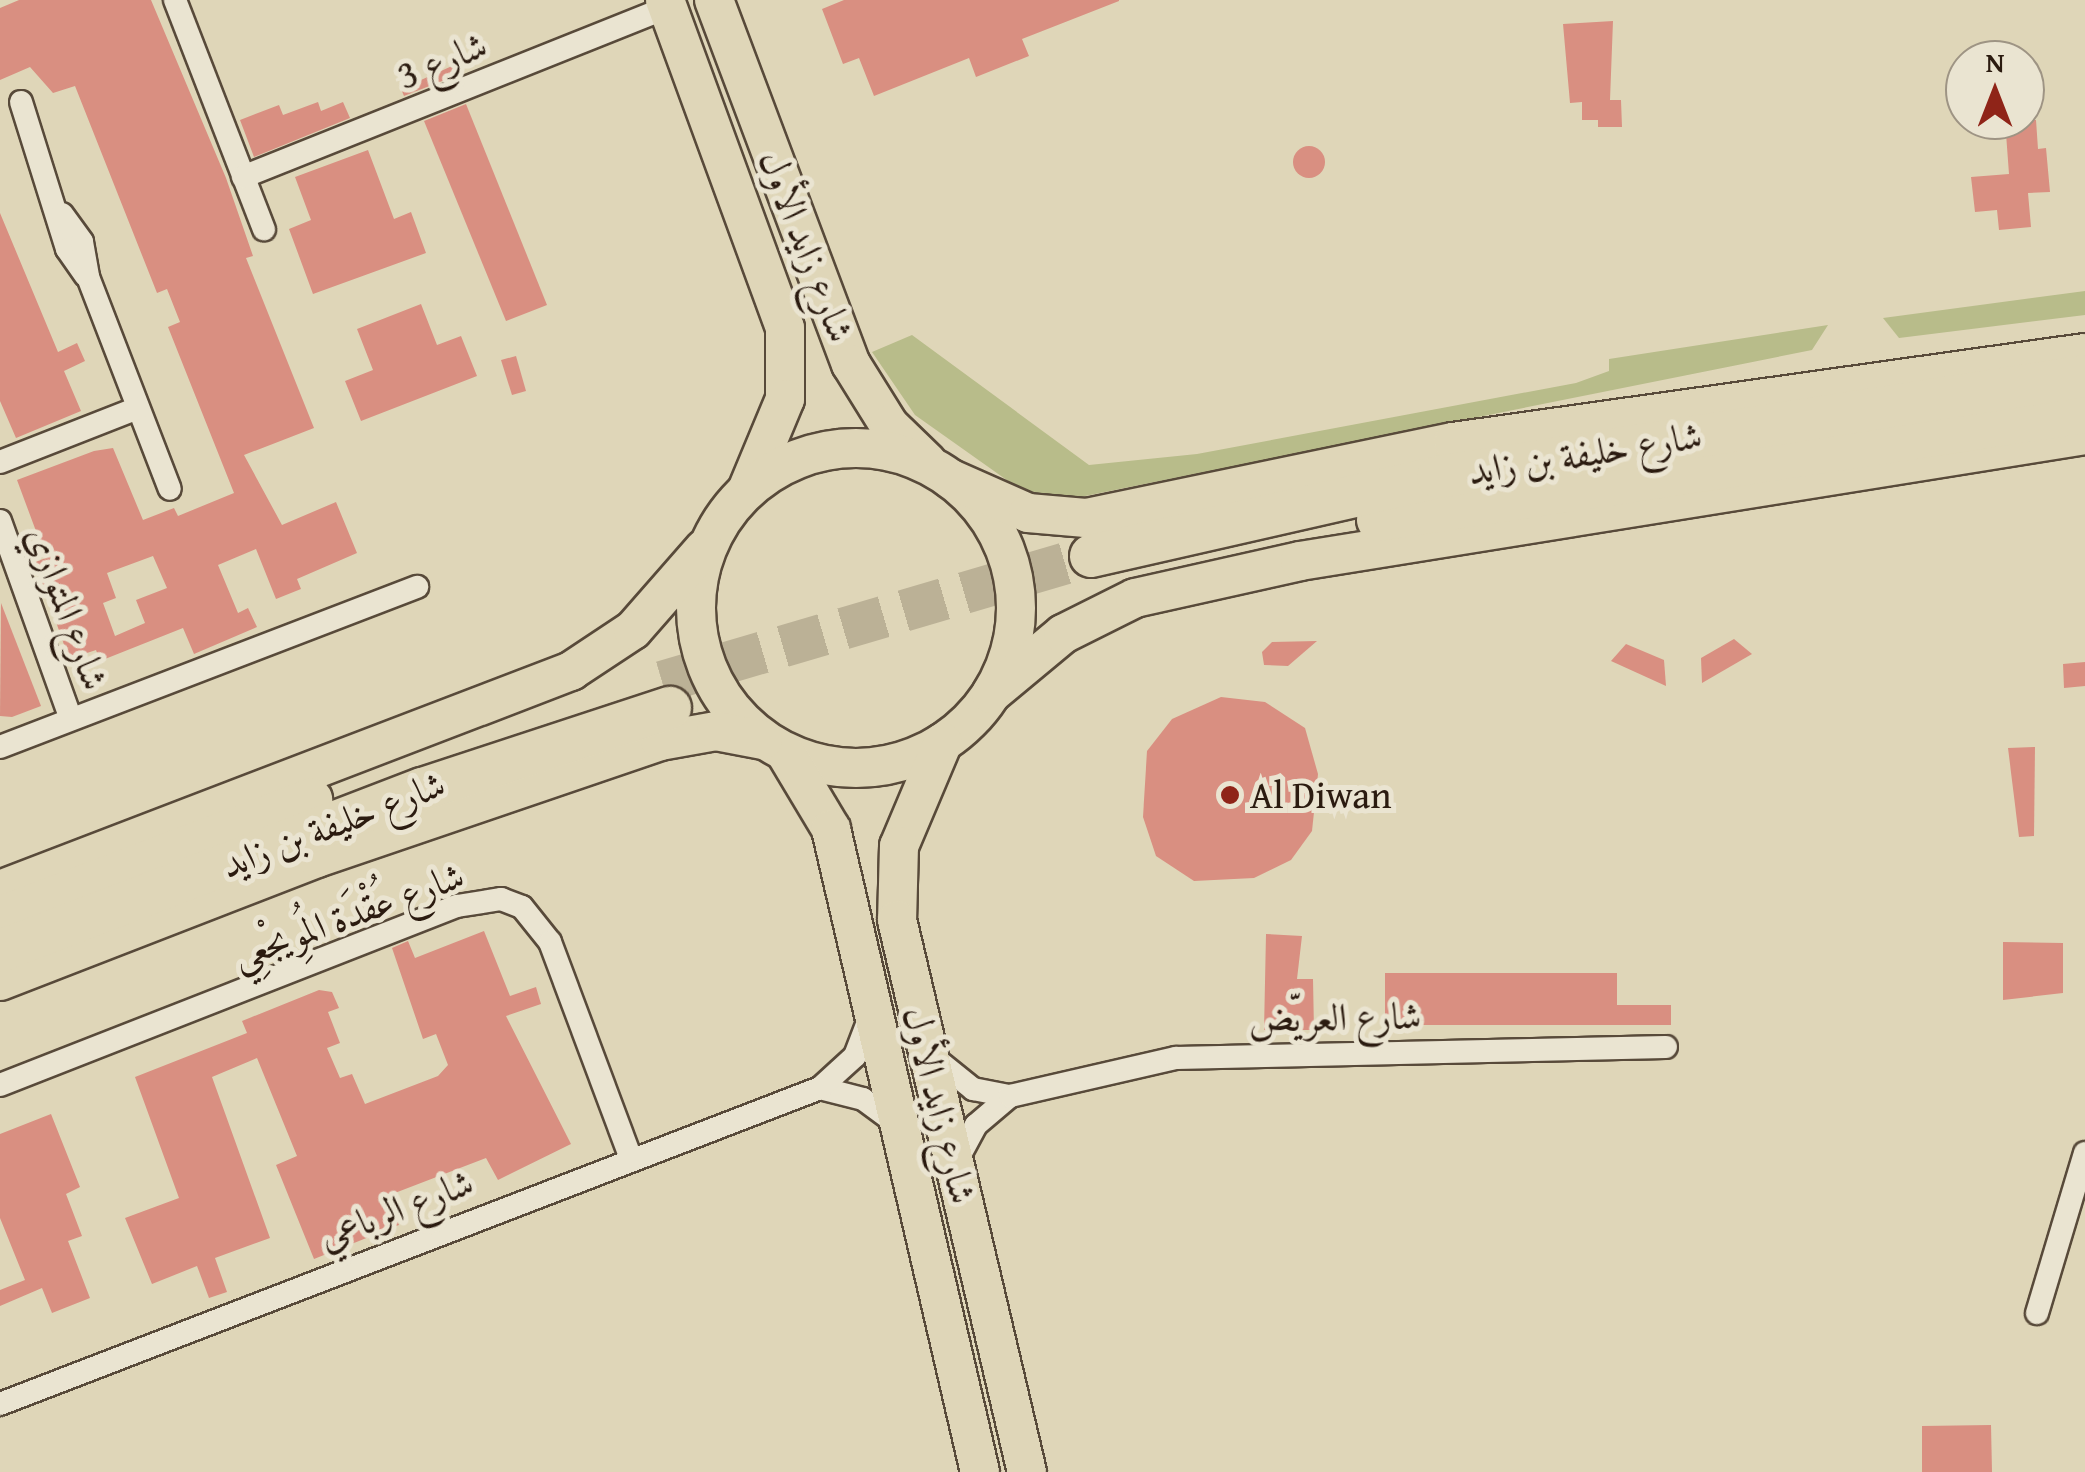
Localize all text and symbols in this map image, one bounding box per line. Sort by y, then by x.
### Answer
street label: شارع 3 [391,22,493,98]
north arrow [1945,40,2045,140]
text: N [1986,41,2004,82]
street label: شارع زايد الأول [750,144,864,348]
street label: شارع خليفة بن زايد [1465,412,1705,494]
street label: شارع المتوازي [17,520,119,696]
street label: شارع خليفة بن زايد [215,760,451,888]
place label: Al Diwan [1250,772,1392,818]
marker: Al Diwan [1219,784,1241,806]
street label: شارع عُقْدَة المُوِيجْعِي [226,852,470,978]
street label: شارع العريّض [1248,993,1422,1041]
street label: شارع زايد الأول [893,1002,987,1208]
street label: شارع الرباعي [312,1159,480,1259]

